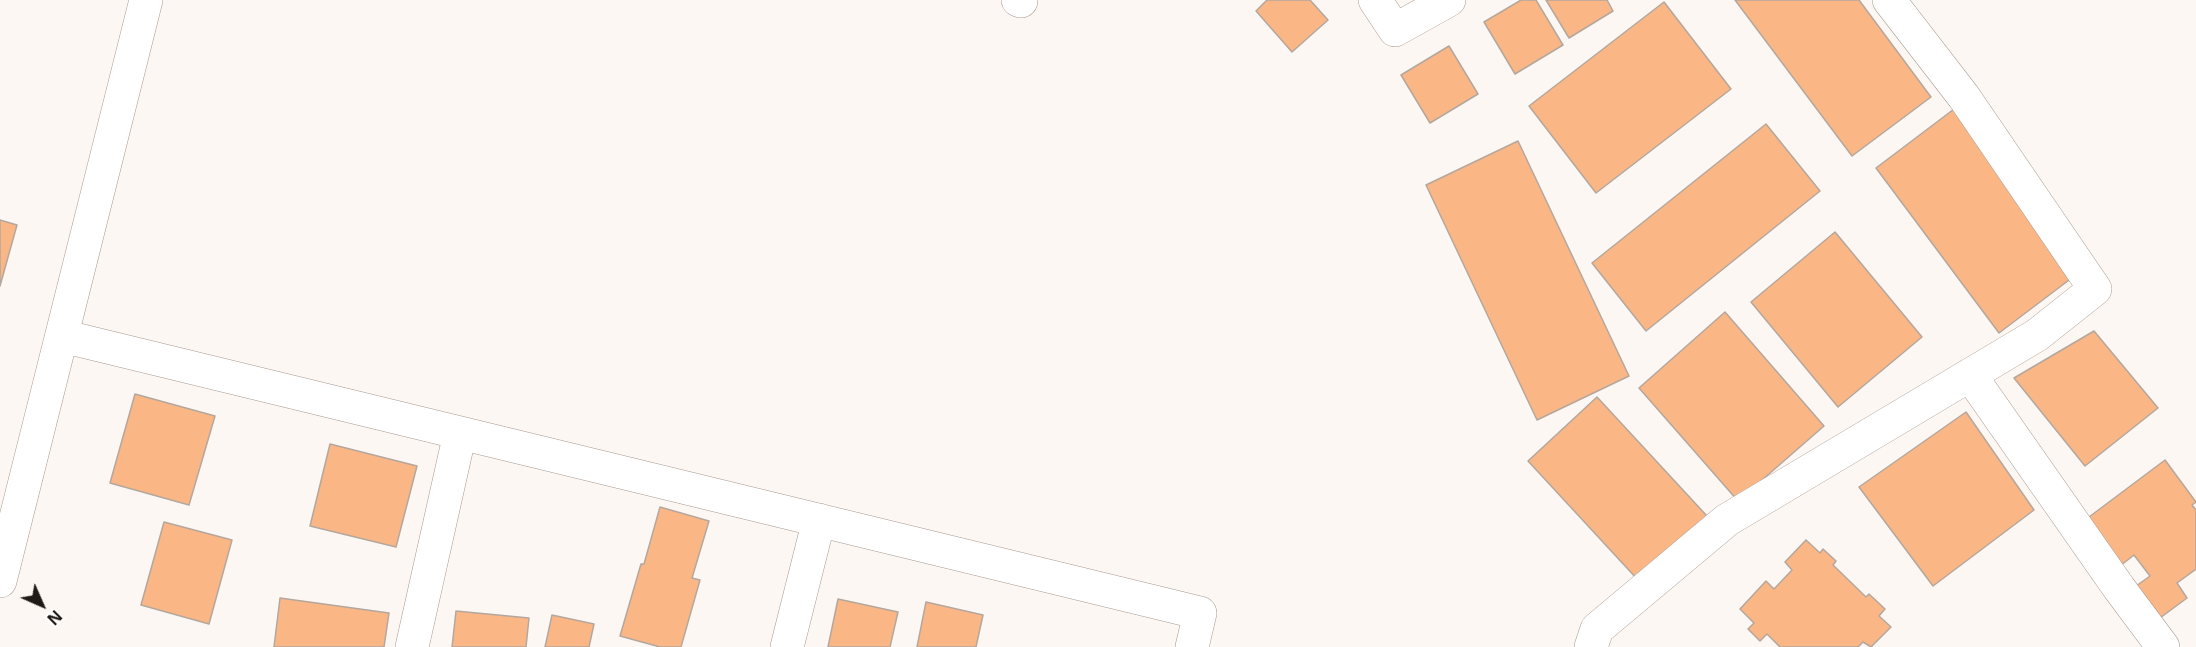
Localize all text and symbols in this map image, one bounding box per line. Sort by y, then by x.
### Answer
north arrow [12,575,72,635]
text: N [42,605,67,630]

